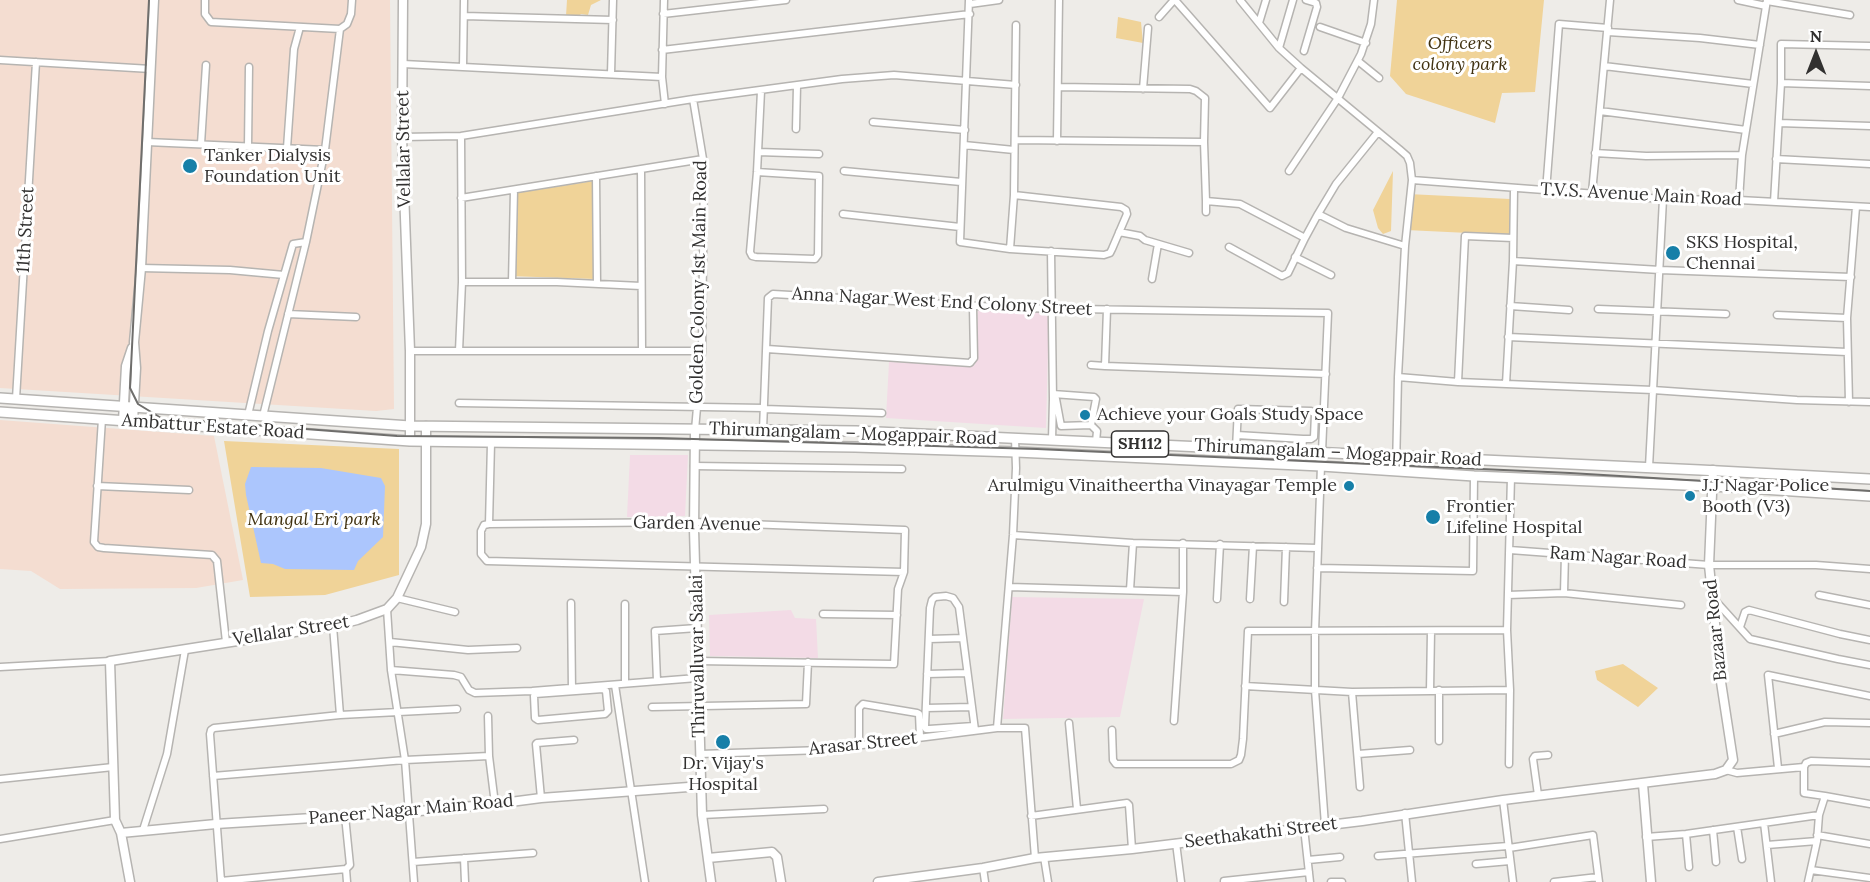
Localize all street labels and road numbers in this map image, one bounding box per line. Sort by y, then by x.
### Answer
street label: Vellalar Street [392,90,416,208]
street label: Golden Colony 1st Main Road [686,160,712,404]
street label: T.V.S. Avenue Main Road [1540,179,1742,211]
street label: 11th Street [13,186,39,274]
street label: Anna Nagar West End Colony Street [791,283,1093,321]
street label: Ambattur Estate Road [121,410,305,444]
street label: Thirumangalam – Mogappair Road [709,418,997,450]
road number: SH112 [1112,431,1168,457]
street label: Thirumangalam – Mogappair Road [1194,435,1482,471]
street label: Garden Avenue [633,512,761,536]
street label: Ram Nagar Road [1548,542,1688,574]
street label: Thiruvalluvar Saalai [686,574,710,738]
street label: Bazaar Road [1700,578,1732,682]
street label: Vellalar Street [231,611,351,651]
street label: Arasar Street [807,728,919,760]
street label: Paneer Nagar Main Road [307,790,515,830]
street label: Seethakathi Street [1183,813,1339,853]

